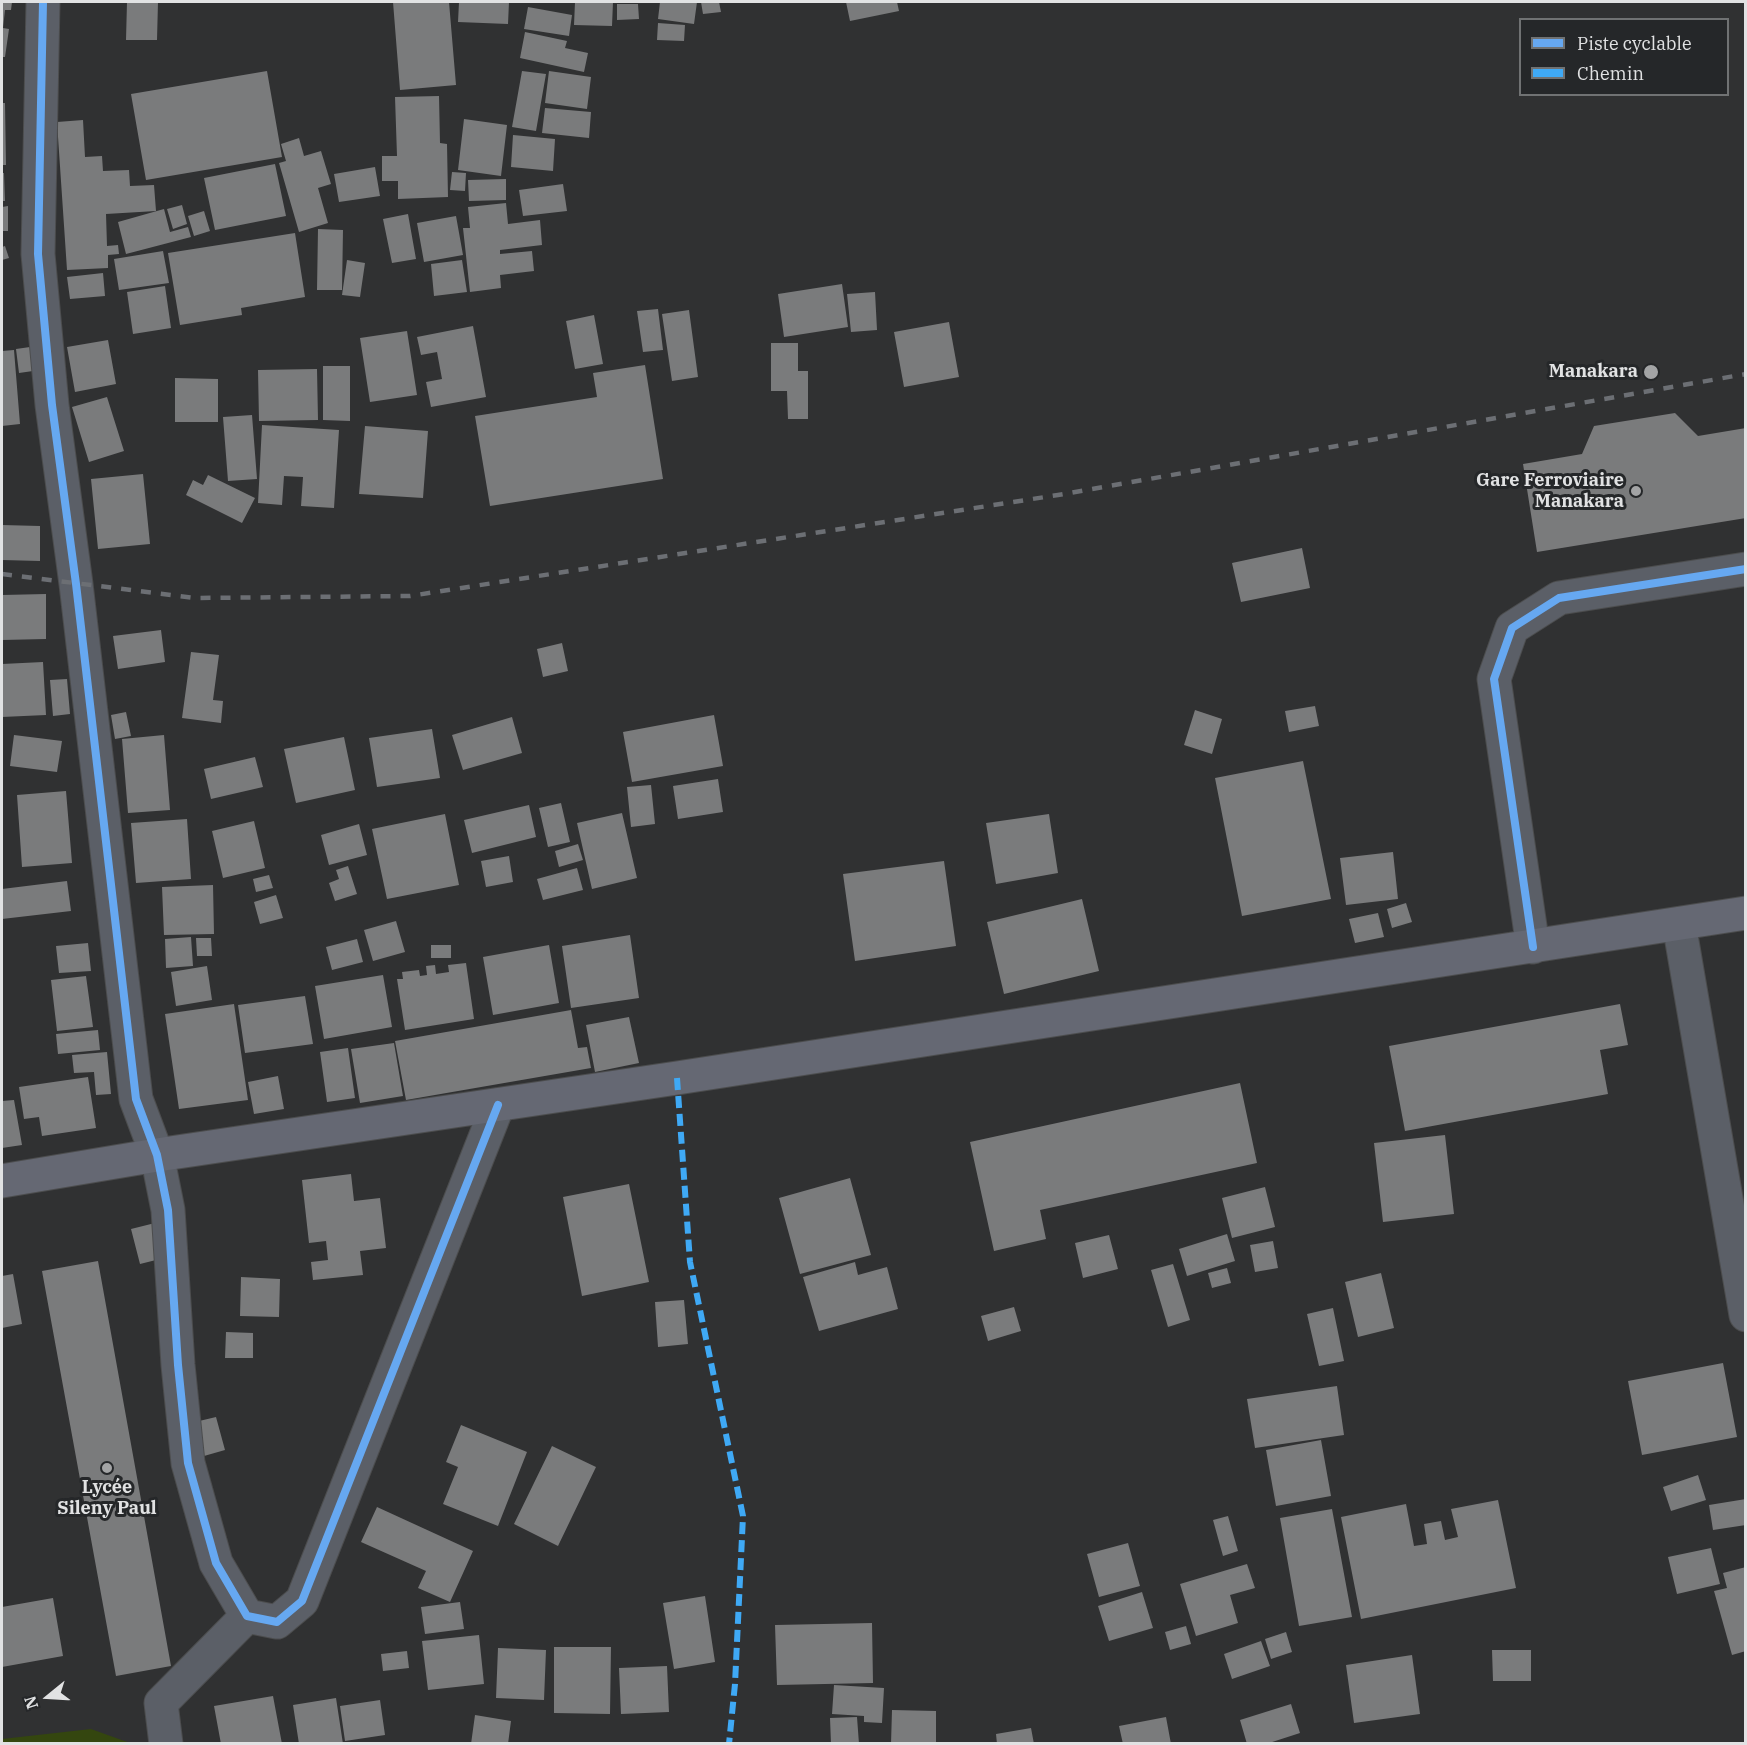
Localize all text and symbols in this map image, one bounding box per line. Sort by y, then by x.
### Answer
legend [1519,18,1729,96]
text: Piste cyclable [1577,32,1692,55]
text: Chemin [1577,62,1644,85]
place label: Manakara [1549,361,1638,383]
marker: Manakara [1642,363,1660,381]
place label: Gare Ferroviaire Manakara [1476,470,1624,512]
marker: Gare Ferroviaire Manakara [1629,484,1643,498]
marker: Lycée Sileny Paul [100,1461,114,1475]
place label: Lycée Sileny Paul [57,1477,157,1520]
north arrow [18,1667,78,1727]
text: N [19,1693,42,1712]

